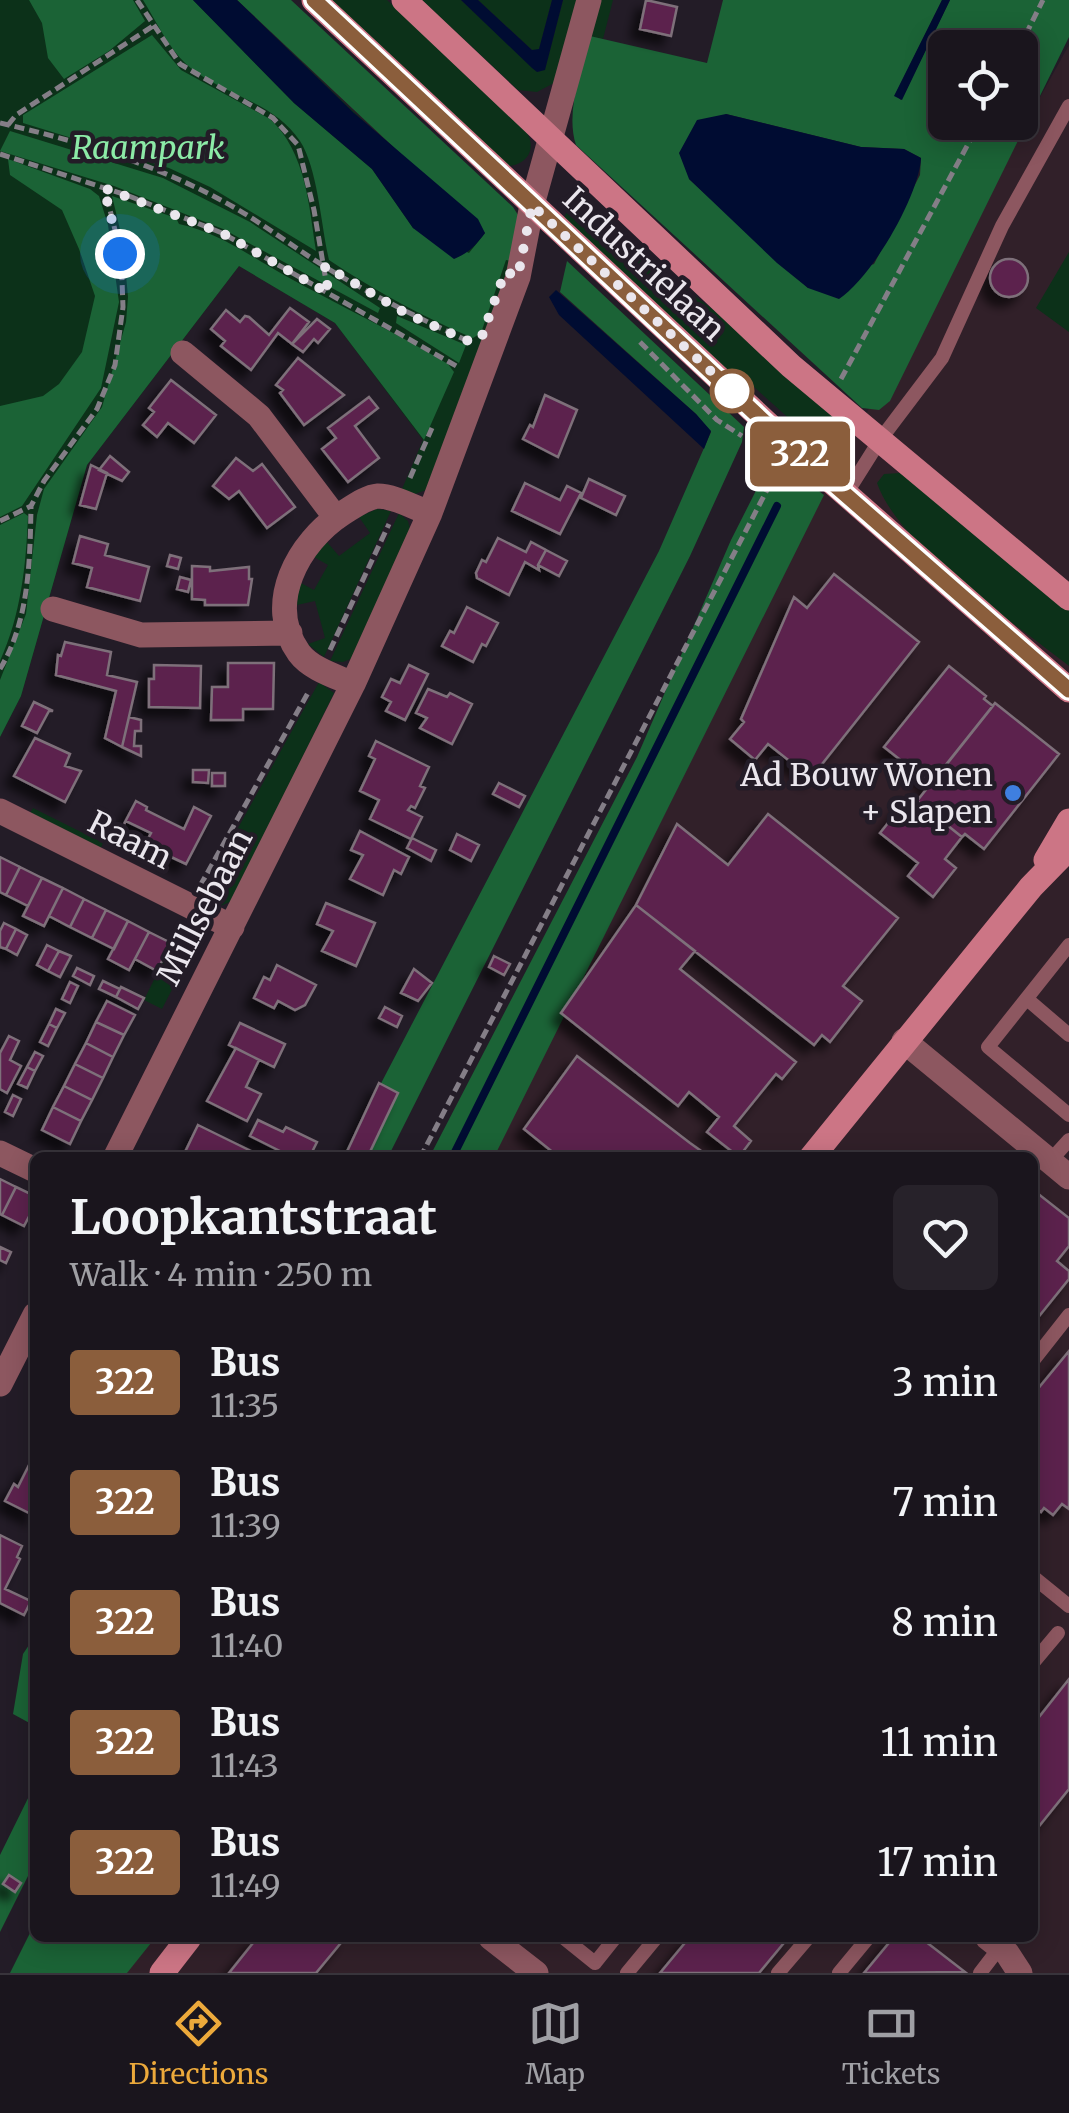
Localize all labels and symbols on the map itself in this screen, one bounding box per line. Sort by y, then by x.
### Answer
park label: Raampark [71,128,225,168]
street label: Industrielaan [555,179,733,349]
your location [95,229,145,279]
unlabelled marker [711,370,753,412]
line badge: 322 [742,422,858,486]
place label: Ad Bouw Wonen + Slapen [739,755,993,832]
marker: Ad Bouw Wonen + Slapen [1002,782,1024,804]
street label: Raam [81,802,179,878]
street label: Millsebaan [149,822,261,992]

